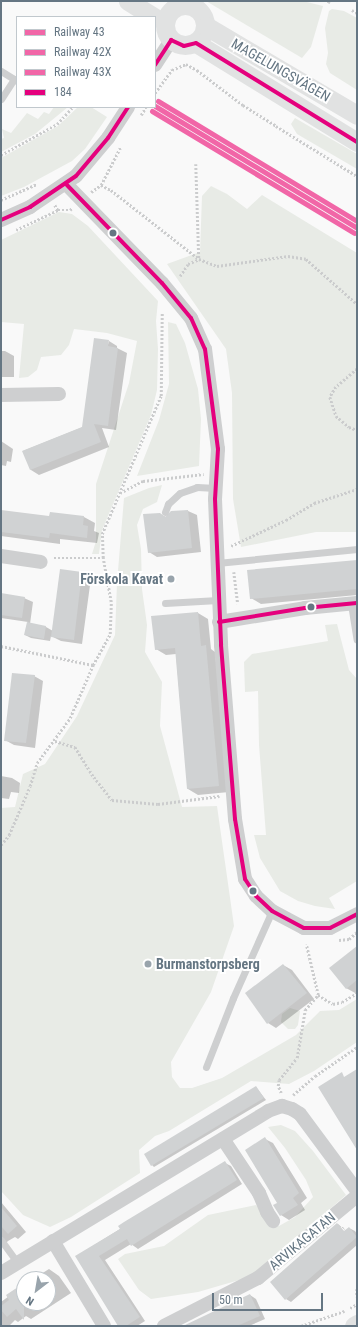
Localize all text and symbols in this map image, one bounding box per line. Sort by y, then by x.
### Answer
legend [16,16,156,108]
text: Railway 43 [54,25,105,39]
street label: MAGELUNGSVÄGEN [229,35,333,105]
text: Railway 42X [54,45,111,59]
text: Railway 43X [54,65,111,79]
text: 184 [54,85,72,99]
unlabelled marker [108,228,118,238]
place label: Förskola Kavat [80,571,163,587]
marker: Förskola Kavat [166,574,176,584]
unlabelled marker [306,602,316,612]
unlabelled marker [248,886,258,896]
place label: Burmanstorpsberg [156,956,260,972]
marker: Burmanstorpsberg [143,959,153,969]
street label: ARVIKAGATAN [265,1208,339,1274]
north arrow [16,1271,56,1311]
scale bar [214,1285,325,1311]
text: 50 m [219,1293,243,1307]
text: N [24,1294,36,1308]

